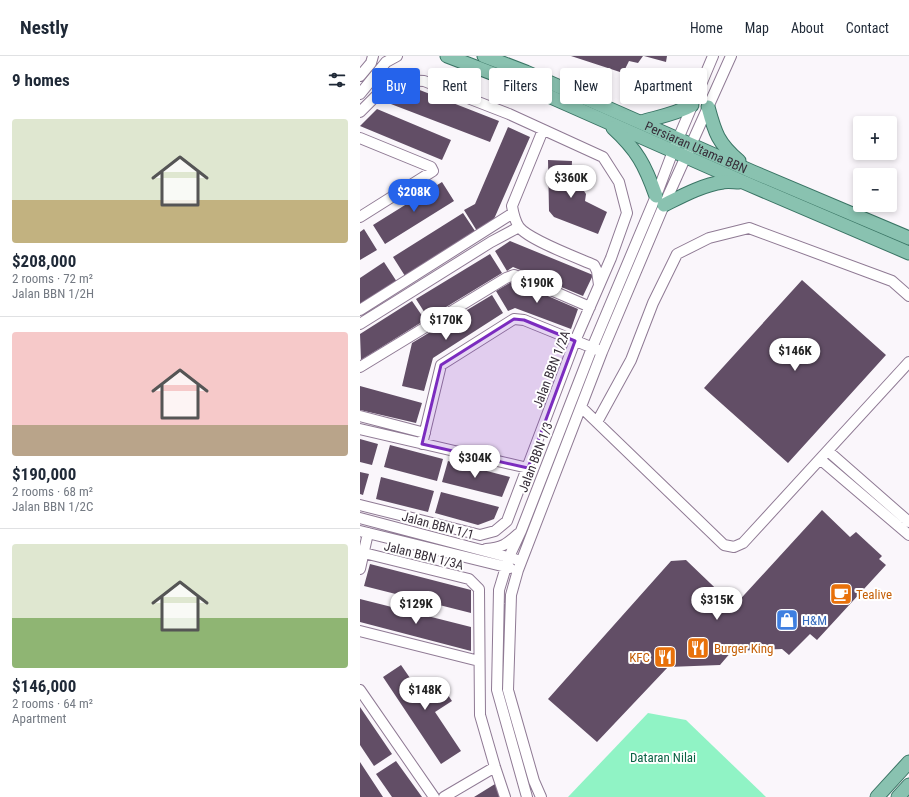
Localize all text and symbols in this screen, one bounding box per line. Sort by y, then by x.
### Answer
text: Nestly [20,16,68,39]
text: Home [690,20,723,36]
text: Map [745,20,769,36]
text: About [791,20,824,36]
text: Contact [846,20,889,36]
chip: Buy [372,68,420,104]
chip: Rent [428,68,481,104]
chip: Filters [489,68,552,104]
chip: New [560,68,612,104]
chip: Apartment [620,68,707,104]
icon: filters [326,69,348,91]
text: 9 homes [12,70,70,90]
map controls [853,116,897,212]
button: + [853,116,897,160]
street label: Persiaran Utama BBN [643,118,750,177]
icon: home [144,145,216,217]
pin: $360K [543,165,599,199]
button: − [853,168,897,212]
text: $360K [554,170,588,185]
pin: $208K [386,179,442,213]
text: $208K [397,184,431,199]
text: $208,000 [12,251,76,271]
pin: $190K [509,270,565,304]
text: 2 rooms · 72 m² [12,271,93,286]
text: $190K [520,275,554,290]
text: Jalan BBN 1/2H [12,286,94,301]
pin: $170K [418,307,474,341]
text: $170K [429,312,463,327]
street label: Jalan BBN 1/2A [530,328,573,410]
pin: $146K [767,338,823,372]
text: $146K [778,343,812,358]
icon: home [144,358,216,430]
street label: Jalan BBN 1/3 [515,420,556,494]
pin: $304K [447,445,503,479]
text: $304K [458,450,492,465]
text: $190,000 [12,464,76,484]
text: 2 rooms · 68 m² [12,484,93,499]
text: Jalan BBN 1/2C [12,499,93,514]
street label: Jalan BBN 1/1 [400,509,476,542]
street label: Jalan BBN 1/3A [383,538,466,573]
icon: home [144,570,216,642]
cafe icon: Tealive [828,581,854,607]
pin: $315K [689,587,745,621]
place label: Tealive [856,587,892,602]
pin: $129K [388,591,444,625]
text: $315K [700,592,734,607]
text: $129K [399,596,433,611]
shop icon: H&M [774,607,800,633]
place label: H&M [802,613,827,628]
restaurant icon: Burger King [685,635,711,661]
place label: Burger King [714,641,773,656]
restaurant icon: KFC [652,644,678,670]
place label: KFC [629,650,650,665]
text: $146,000 [12,676,76,696]
pin: $148K [397,677,453,711]
text: $148K [408,682,442,697]
text: 2 rooms · 64 m² [12,696,93,711]
text: Apartment [12,711,66,726]
park label: Dataran Nilai [630,750,696,765]

